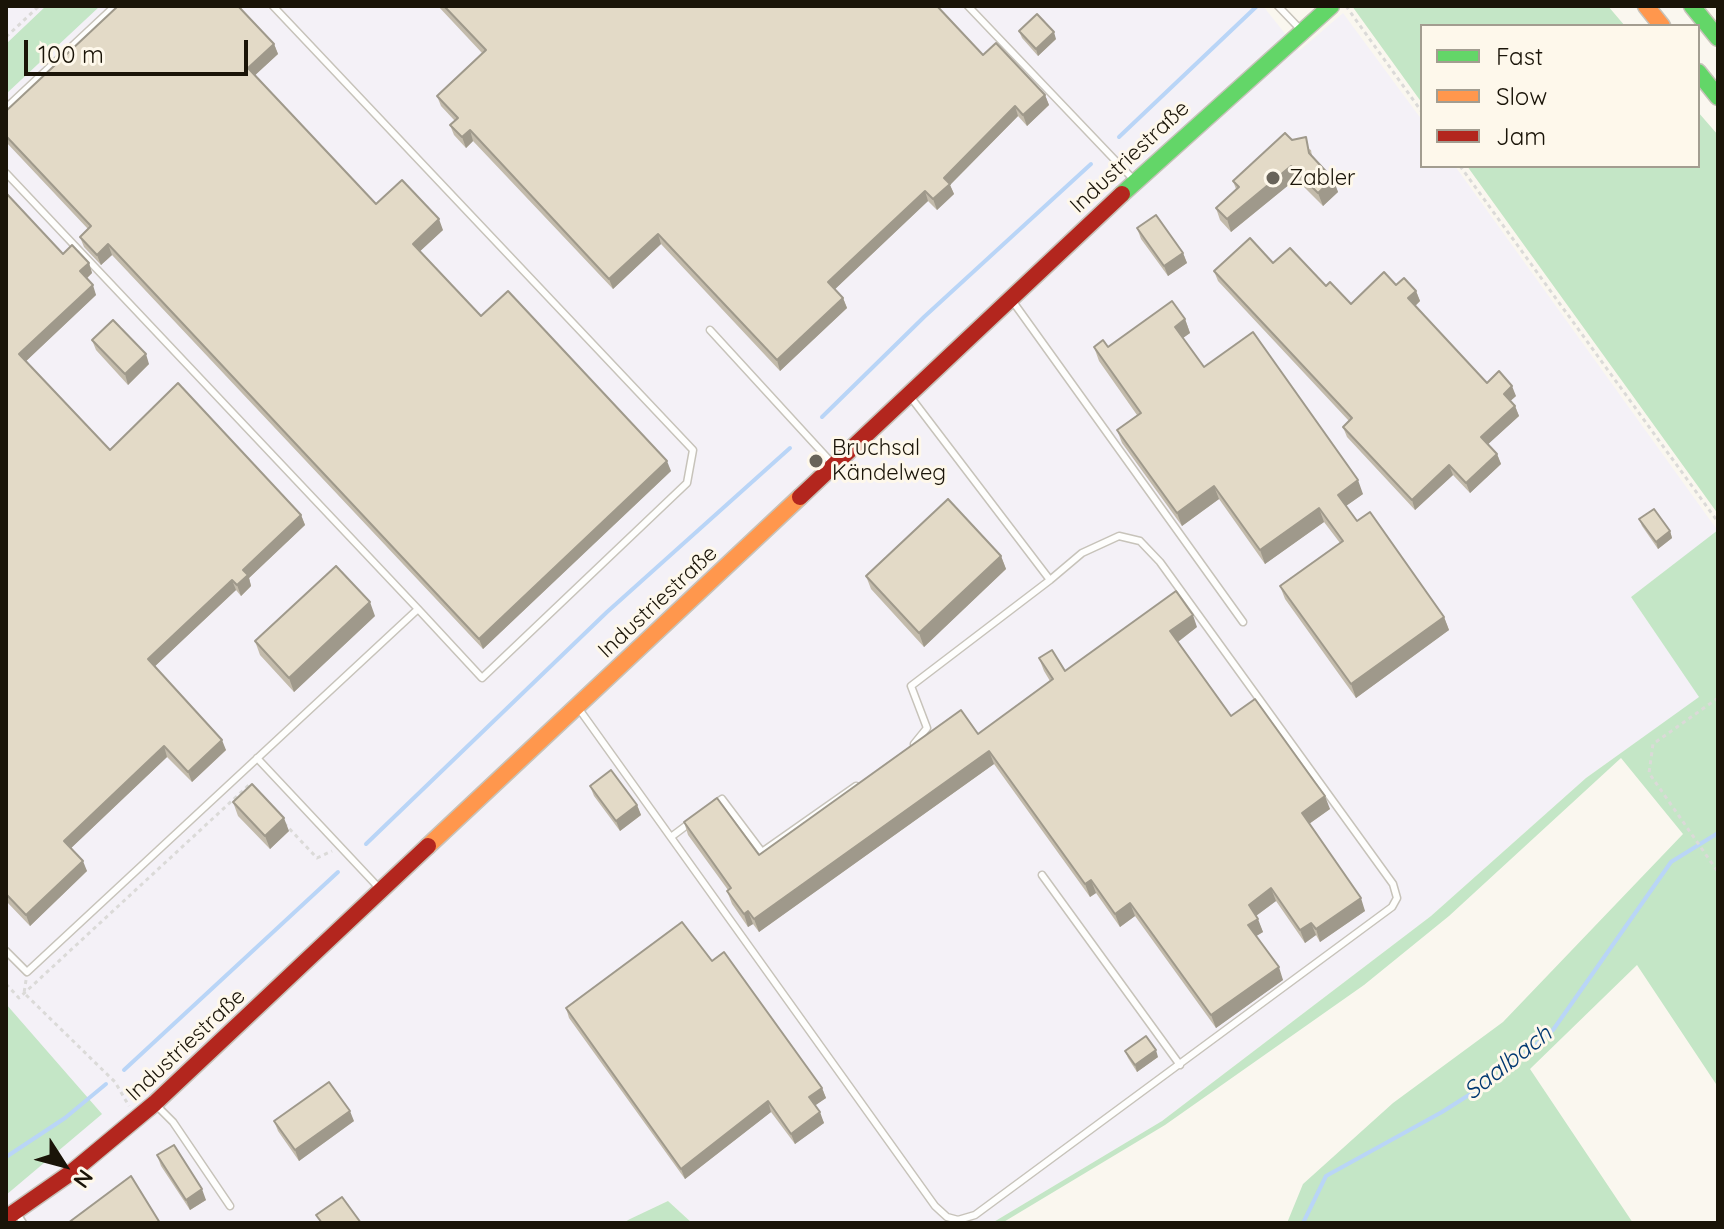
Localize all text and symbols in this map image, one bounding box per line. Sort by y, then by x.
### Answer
scale bar [28,24,252,74]
legend [1420,24,1700,168]
text: 100 m [38,39,104,69]
text: Fast [1496,41,1543,71]
text: Slow [1496,81,1547,111]
street label: Industriestraße [1065,95,1195,219]
text: Jam [1496,121,1546,151]
place label: Zabler [1289,165,1356,191]
marker: Zabler [1264,169,1282,187]
place label: Bruchsal Kändelweg [832,435,946,486]
marker: Bruchsal Kändelweg [807,452,825,470]
street label: Industriestraße [593,540,723,664]
street label: Industriestraße [121,983,251,1107]
water label: Saalbach [1458,1020,1558,1106]
north arrow [24,1125,104,1205]
text: N [67,1164,100,1194]

